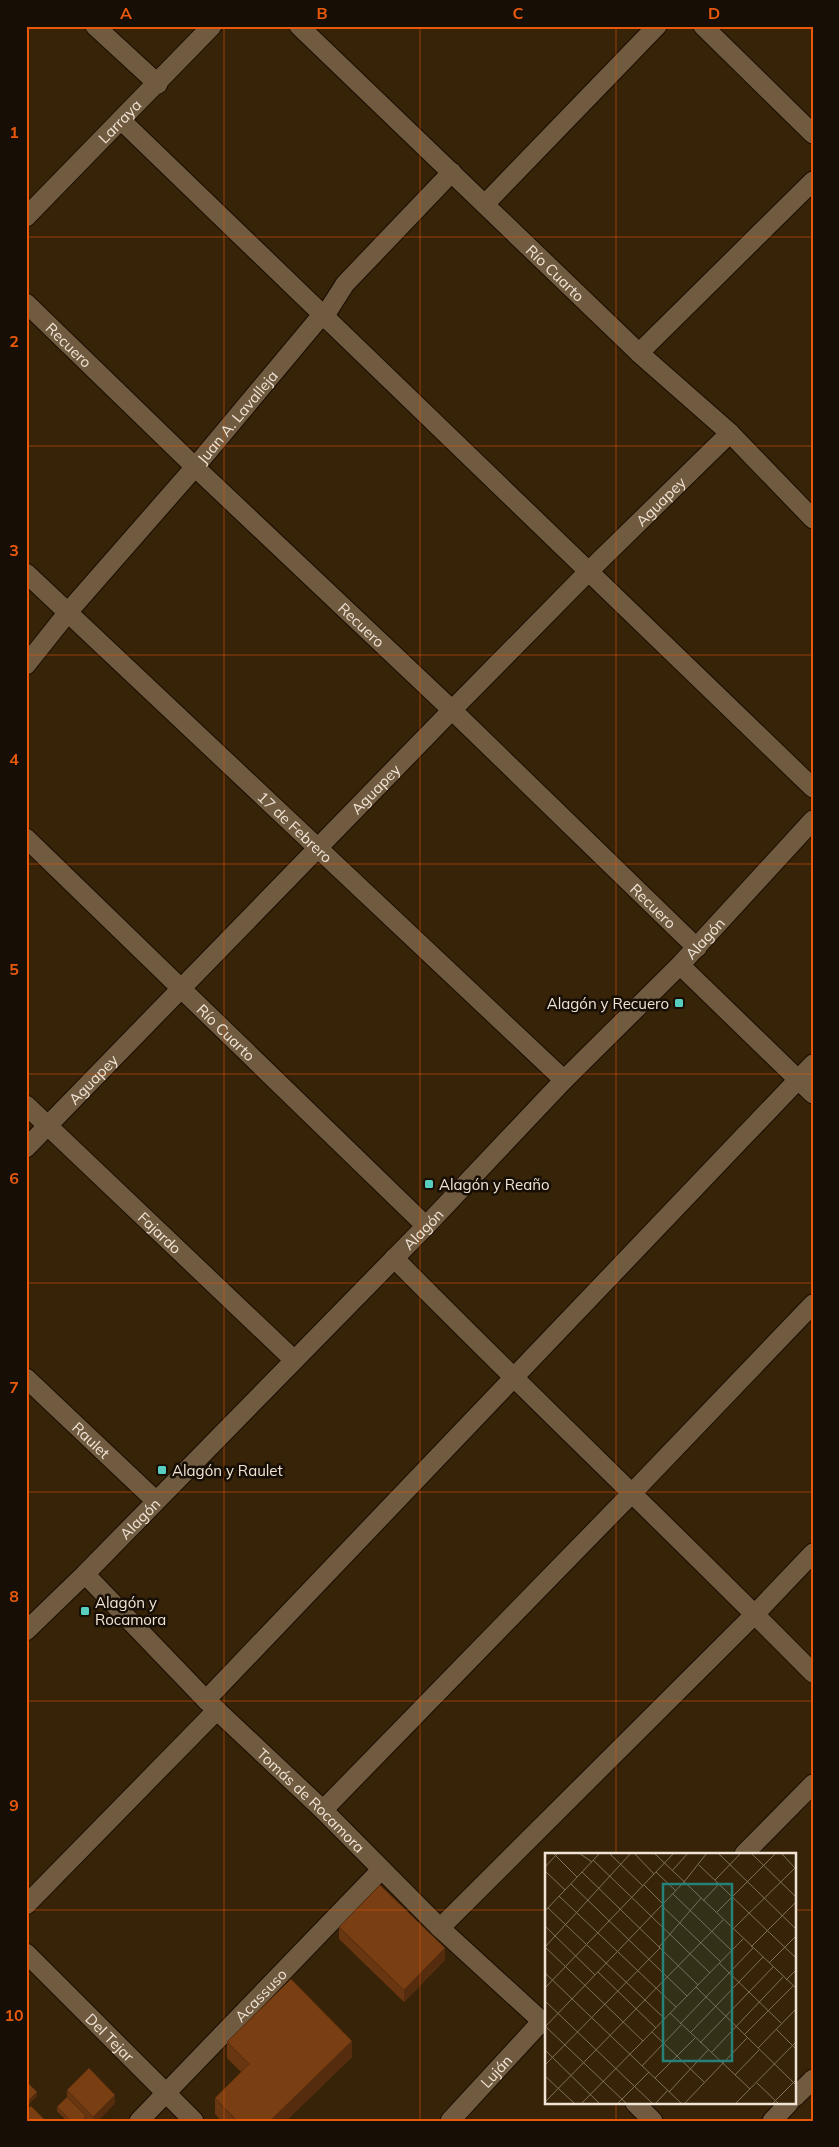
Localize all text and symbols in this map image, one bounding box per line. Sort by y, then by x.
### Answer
text: A [120,3,132,23]
text: B [316,3,328,23]
text: C [513,3,524,23]
text: D [708,3,720,23]
street label: Larraya [94,95,145,147]
text: 1 [9,122,19,142]
street label: Río Cuarto [522,240,589,305]
street label: Recuero [42,318,96,371]
text: 2 [9,331,19,351]
street label: Juan A. Lavalleja [193,366,281,467]
street label: Aguapey [631,472,689,530]
text: 3 [9,540,19,560]
street label: Recuero [335,598,389,651]
text: 4 [9,749,19,769]
street label: Aguapey [347,760,404,818]
street label: 17 de Febrero [254,787,337,867]
street label: Recuero [627,879,680,932]
street label: Alagón [681,913,729,963]
text: 5 [9,959,19,979]
place label: Alagón y Recuero [547,994,669,1013]
marker: Alagón y Recuero [673,997,685,1009]
street label: Río Cuarto [193,1000,259,1065]
street label: Aguapey [64,1050,122,1108]
text: 6 [9,1168,19,1188]
place label: Alagón y Reaño [439,1175,550,1194]
marker: Alagón y Reaño [423,1178,435,1190]
street label: Alagón [399,1204,447,1254]
street label: Fajardo [134,1207,186,1258]
text: 7 [9,1377,19,1397]
street label: Raulet [68,1417,114,1462]
place label: Alagón y Raulet [172,1461,283,1480]
marker: Alagón y Raulet [156,1464,168,1476]
street label: Alagón [115,1494,164,1543]
text: 8 [9,1586,19,1606]
place label: Alagón y Rocamora [95,1593,166,1629]
marker: Alagón y Rocamora [79,1605,91,1617]
street label: Tomás de Rocamora [253,1744,369,1856]
text: 9 [9,1795,19,1815]
inset map [545,1853,796,2104]
street label: Acassuso [230,1964,291,2026]
text: 10 [4,2005,24,2025]
street label: Del Tejar [82,2009,139,2066]
street label: Luján [476,2051,516,2091]

